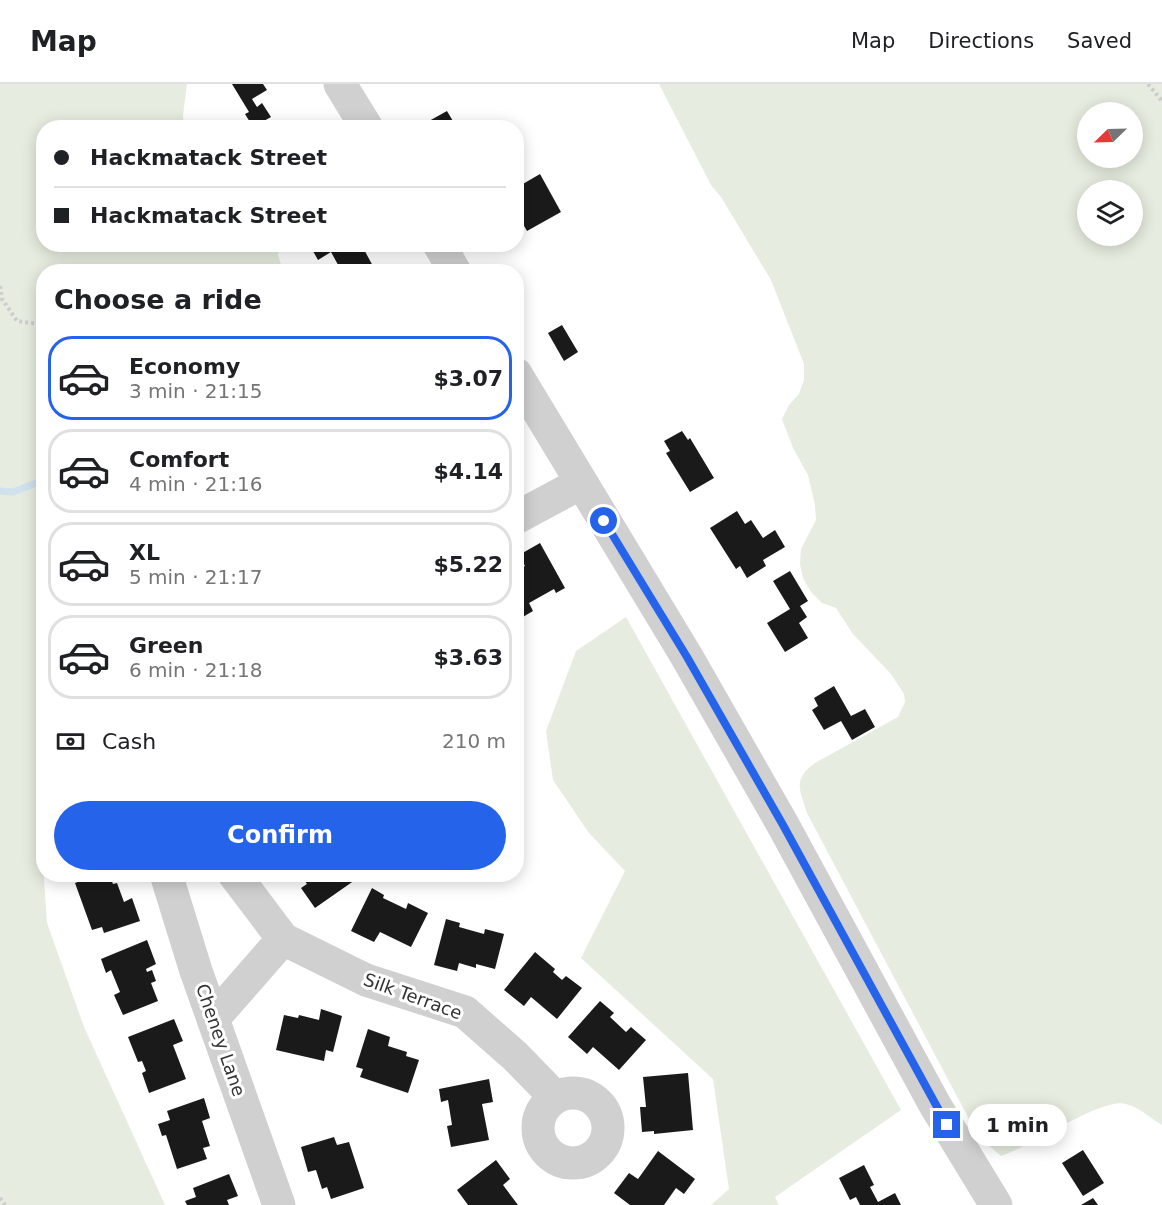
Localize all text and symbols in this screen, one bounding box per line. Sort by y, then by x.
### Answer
text: Map [30,25,97,58]
text: Map [851,29,895,53]
text: Directions [928,29,1034,53]
text: Saved [1067,29,1132,53]
north arrow [1077,102,1143,168]
map controls [1077,102,1143,246]
text: Hackmatack Street [90,145,327,170]
button: layers [1077,180,1143,246]
text: Hackmatack Street [90,203,327,228]
text: Choose a ride [54,284,262,315]
icon: car [57,351,111,405]
text: Economy [129,354,240,379]
text: $3.07 [433,366,503,391]
text: 3 min · 21:15 [129,379,263,403]
icon: car [57,444,111,498]
text: Comfort [129,447,229,472]
text: $4.14 [433,459,503,484]
text: 4 min · 21:16 [129,472,263,496]
route start [590,507,617,534]
icon: car [57,537,111,591]
text: XL [129,540,160,565]
text: $5.22 [433,552,503,577]
text: 5 min · 21:17 [129,565,263,589]
icon: car [57,630,111,684]
text: Green [129,633,203,658]
text: $3.63 [433,645,503,670]
text: 6 min · 21:18 [129,658,263,682]
icon: cash [54,725,87,758]
text: Cash [102,729,156,754]
text: 210 m [442,729,506,753]
button: Confirm [54,801,506,870]
street label: Silk Terrace [361,969,465,1023]
street label: Cheney Lane [192,981,250,1099]
callout: 1 min [968,1104,1067,1146]
route end [933,1111,960,1138]
text: 1 min [986,1113,1049,1137]

